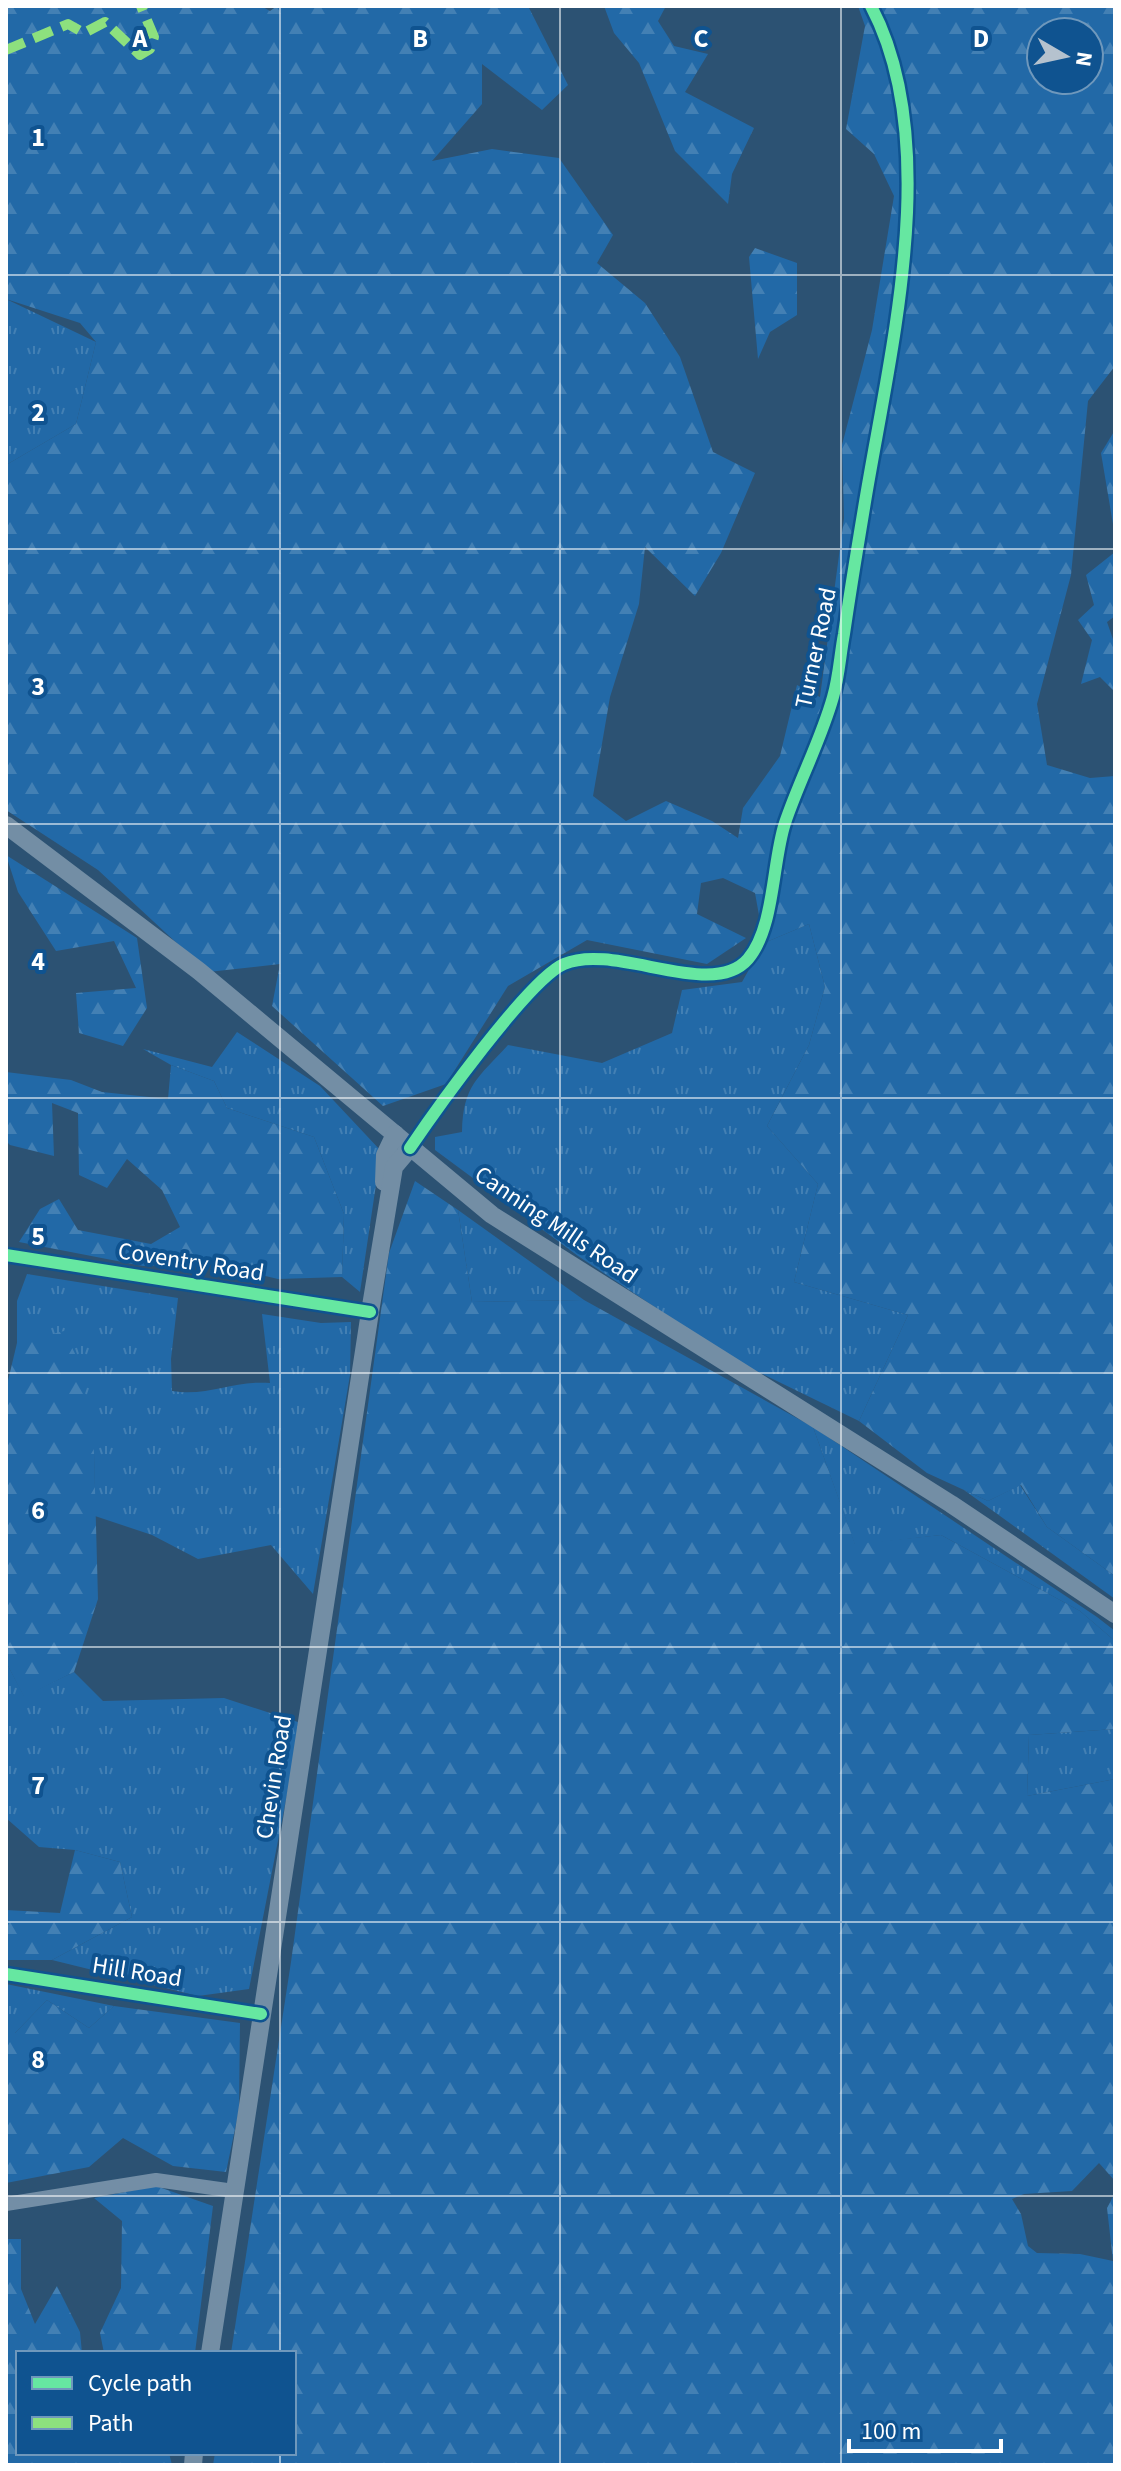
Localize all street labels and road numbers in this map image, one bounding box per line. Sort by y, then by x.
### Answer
street label: Turner Road [786,584,846,712]
street label: Canning Mills Road [467,1157,645,1293]
street label: Coventry Road [115,1233,267,1291]
street label: Chevin Road [247,1712,301,1842]
street label: Hill Road [90,1948,184,1996]

